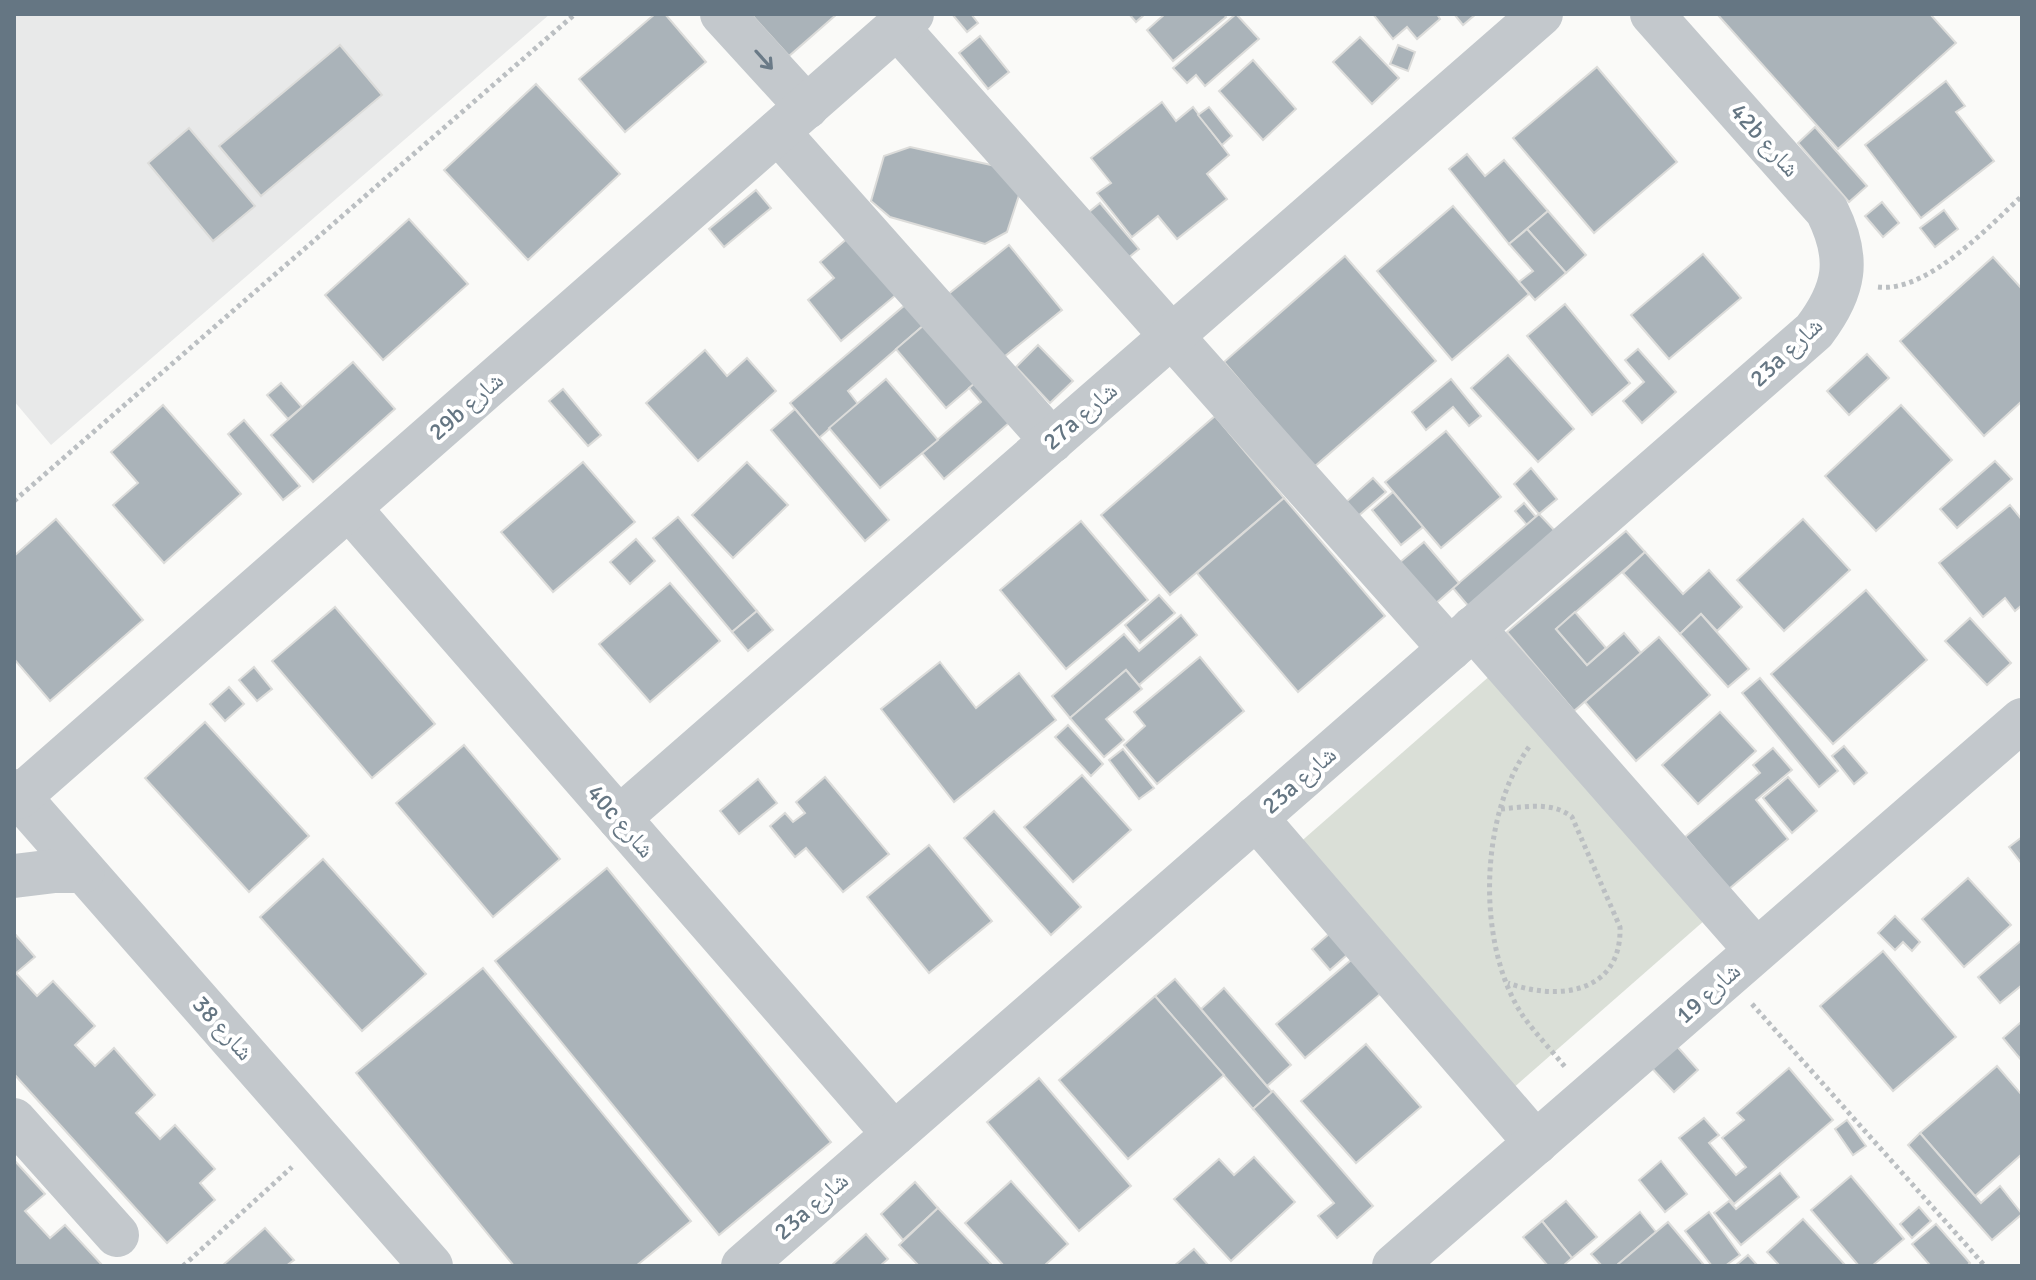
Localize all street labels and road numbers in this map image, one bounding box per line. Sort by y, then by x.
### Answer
street label: 42b شارع [1724,97,1806,183]
street label: 23a شارع [1743,311,1829,393]
street label: 29b شارع [422,365,510,447]
street label: 27a شارع [1037,375,1123,457]
street label: 23a شارع [1256,739,1342,821]
street label: 40c شارع [581,778,661,864]
street label: شارع 19 [1669,956,1747,1030]
street label: شارع 38 [186,989,260,1067]
street label: 23a شارع [768,1165,854,1247]

